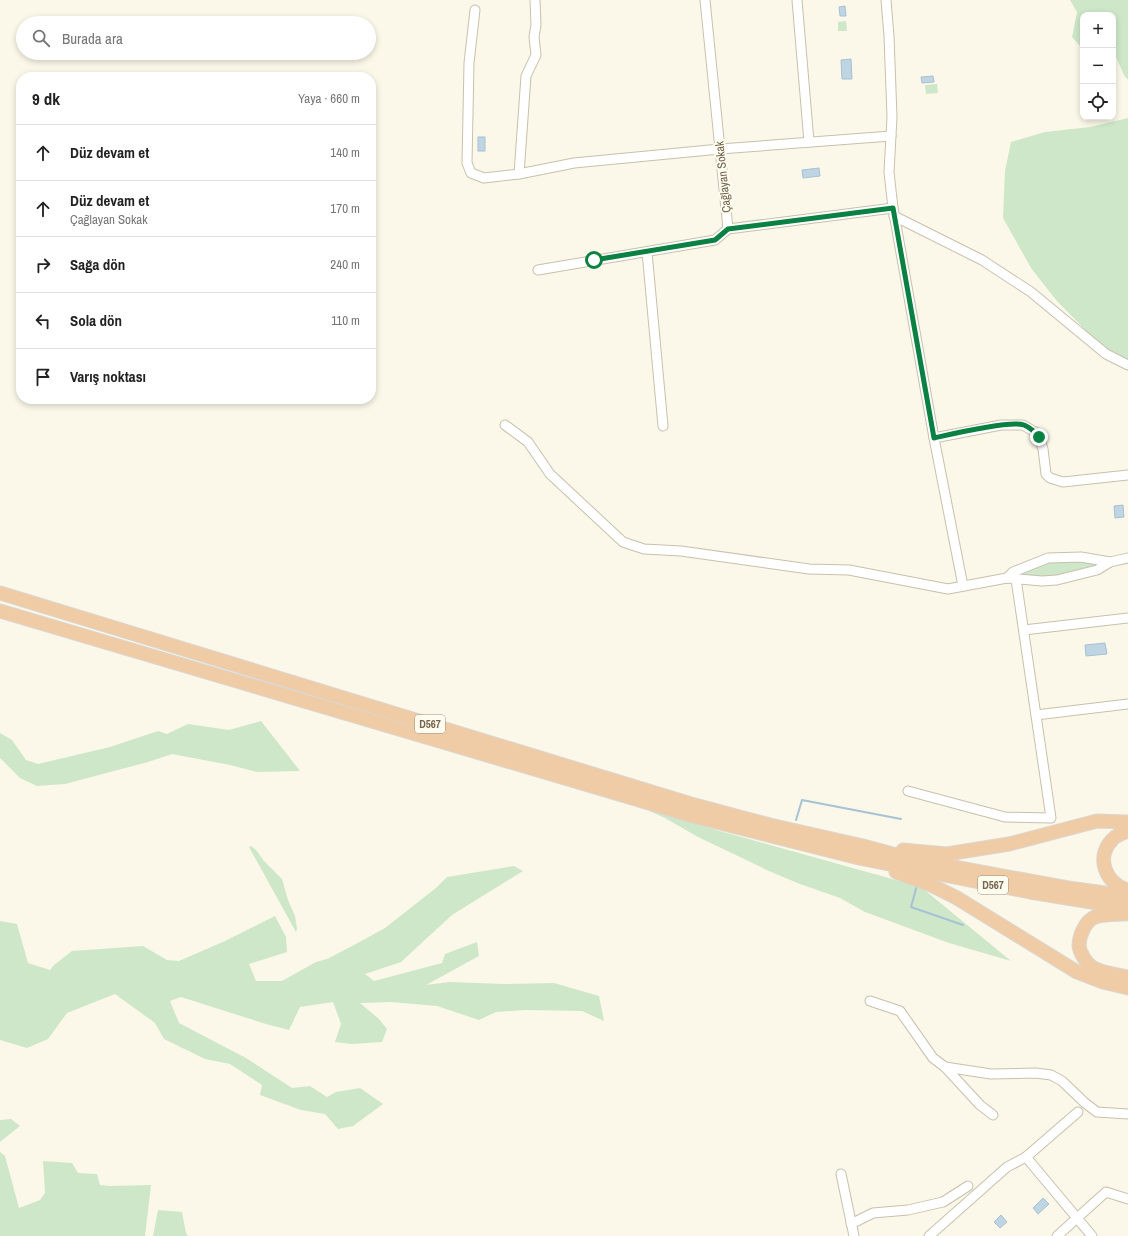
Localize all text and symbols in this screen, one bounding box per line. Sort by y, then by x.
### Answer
map controls [1080,12,1116,120]
button: + [1080,12,1116,48]
search box [16,16,376,60]
icon: search [30,27,52,49]
text: Burada ara [62,28,123,49]
button: − [1080,48,1116,84]
button: locate [1080,84,1116,120]
text: 9 dk [32,87,60,110]
text: Yaya · 660 m [298,90,360,107]
street label: Çağlayan Sokak [711,140,735,213]
icon: ahead [32,142,54,164]
text: Düz devam et [70,142,149,163]
text: 140 m [330,144,360,161]
text: Düz devam et [70,190,149,211]
icon: ahead [32,198,54,220]
text: 170 m [330,200,360,217]
text: Çağlayan Sokak [70,211,148,228]
route start [585,251,603,269]
icon: right [32,254,54,276]
text: Sağa dön [70,254,125,275]
text: 240 m [330,256,360,273]
icon: left [32,310,54,332]
text: Sola dön [70,310,122,331]
text: 110 m [331,312,360,329]
icon: arrive [32,366,54,388]
text: Varış noktası [70,366,146,387]
route end [1030,428,1048,446]
road number: D567 [415,715,445,733]
road number: D567 [978,876,1008,894]

